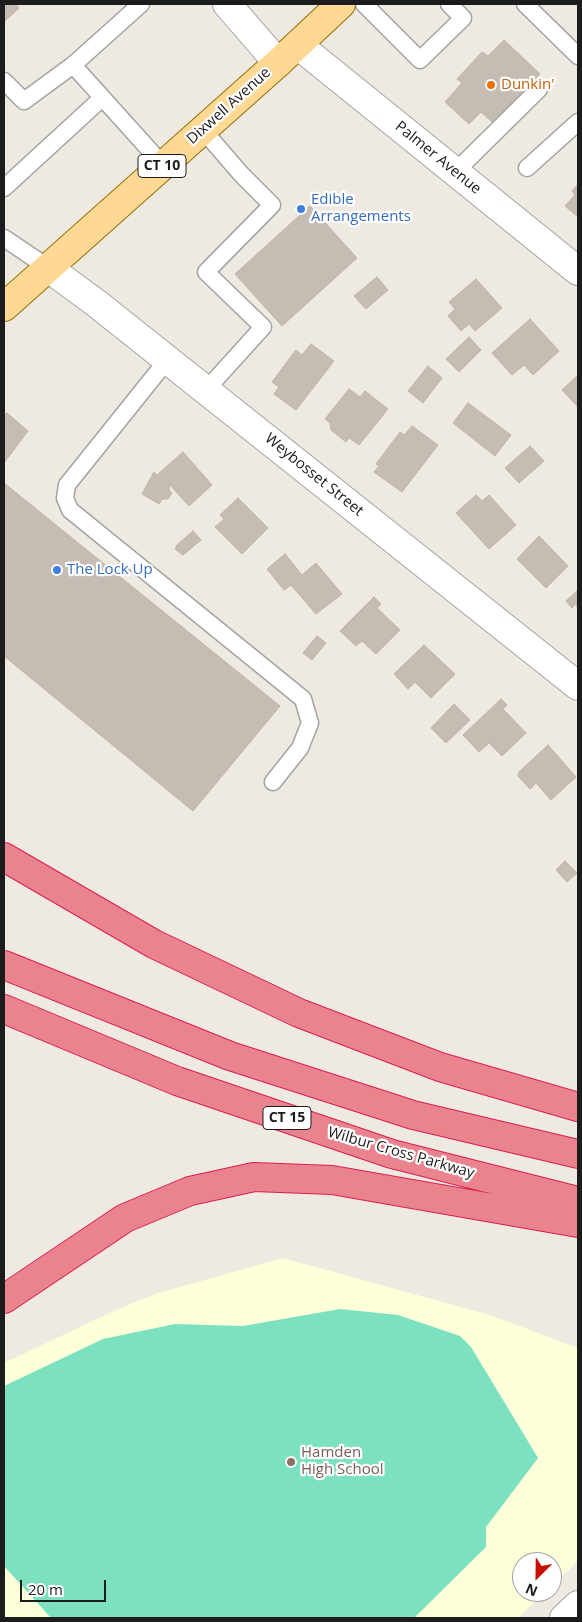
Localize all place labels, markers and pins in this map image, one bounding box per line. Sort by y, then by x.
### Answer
place label: Dunkin' [501,76,554,94]
marker: Dunkin' [485,79,497,91]
place label: Edible Arrangements [311,191,411,226]
marker: Edible Arrangements [295,203,307,215]
place label: The Lock Up [67,561,153,579]
marker: The Lock Up [51,564,63,576]
place label: Hamden High School [301,1444,384,1479]
marker: Hamden High School [285,1456,297,1468]

